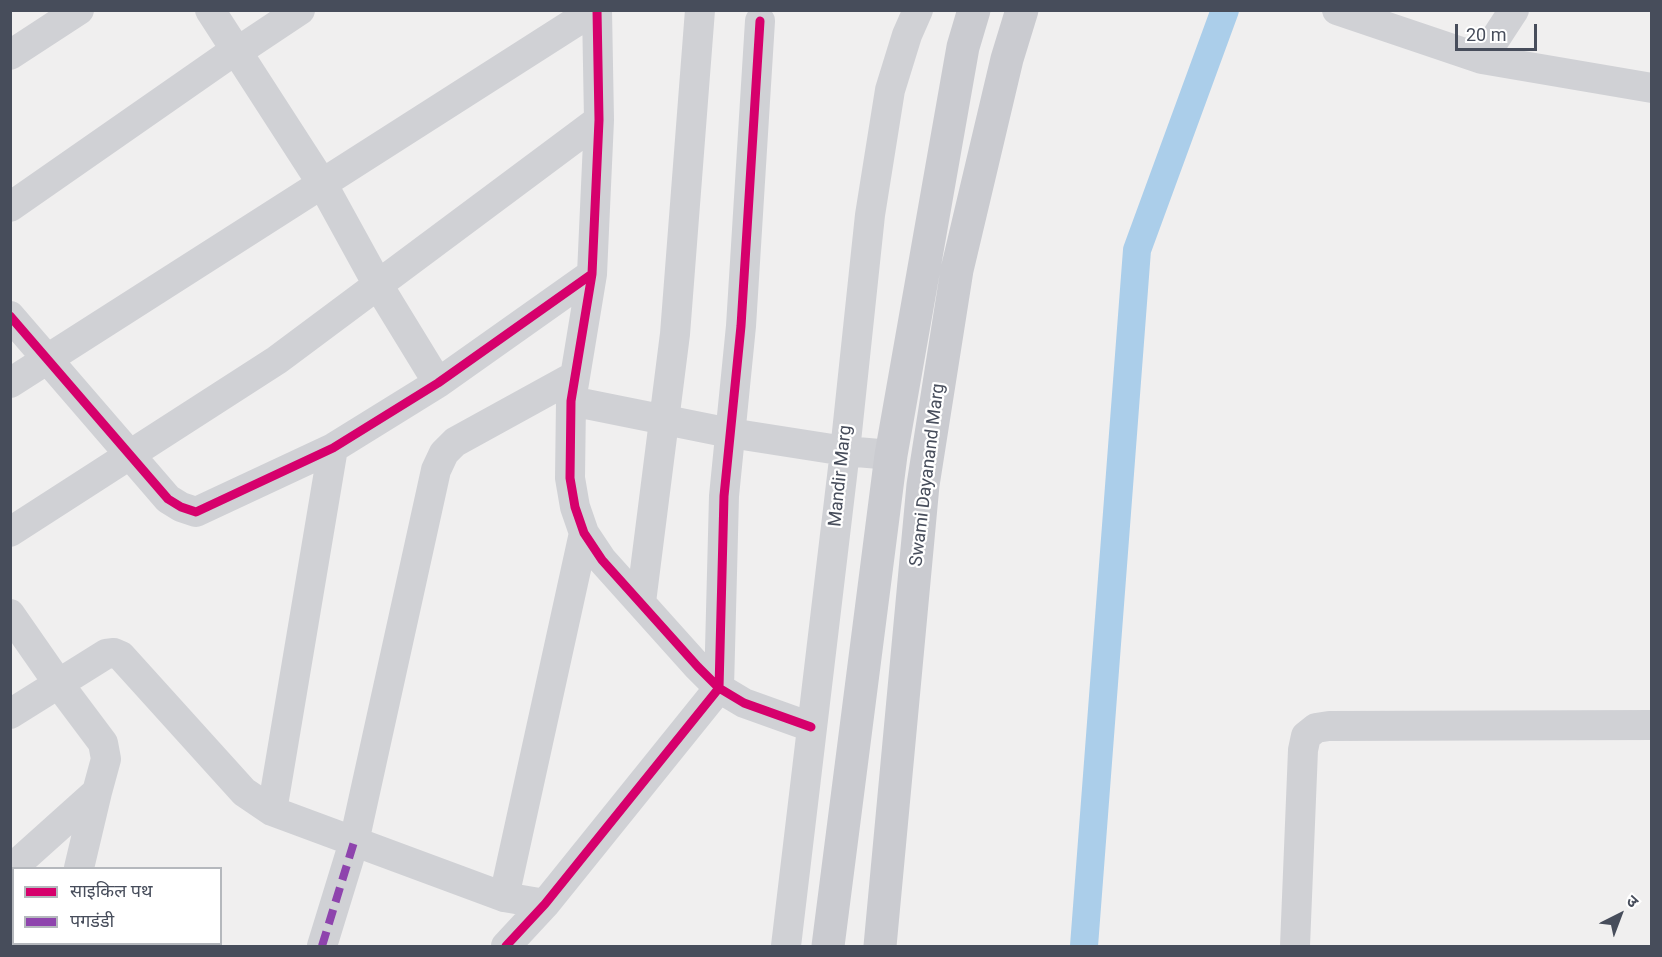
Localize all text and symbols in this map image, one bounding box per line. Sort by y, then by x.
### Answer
scale bar [1458,12,1540,50]
text: 20 m [1466,24,1506,45]
street label: Swami Dayanand Marg [906,382,950,568]
street label: Mandir Marg [825,424,857,528]
legend [12,867,222,945]
text: साइकिल पथ [70,880,153,901]
north arrow [1590,885,1650,945]
text: उ [1623,891,1642,911]
text: पगडंडी [70,910,114,931]

